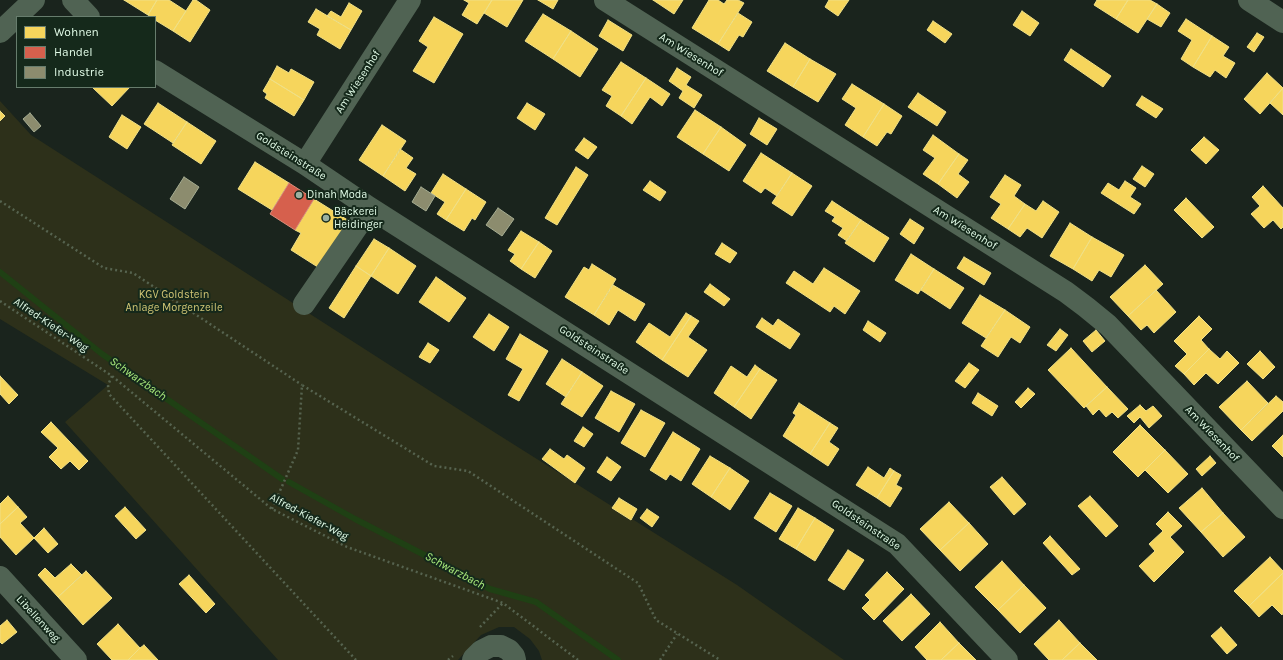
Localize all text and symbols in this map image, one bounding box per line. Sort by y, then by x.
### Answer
legend [16,16,156,88]
text: Wohnen [54,25,99,39]
street label: Am Wiesenhof [657,30,725,80]
text: Handel [54,45,93,59]
street label: Am Wiesenhof [333,48,383,116]
text: Industrie [54,65,104,79]
street label: Goldsteinstraße [253,129,329,183]
place label: Dinah Moda [307,188,367,202]
marker: Dinah Moda [294,190,304,200]
street label: Am Wiesenhof [931,203,999,253]
place label: Bäckerei Heidinger [334,205,383,231]
marker: Bäckerei Heidinger [321,213,331,223]
park label: KGV Goldstein Anlage Morgenzeile [125,288,223,314]
street label: Alfred-Kiefer-Weg [11,295,91,355]
street label: Goldsteinstraße [557,323,631,377]
water label: Schwarzbach [107,354,169,404]
street label: Am Wiesenhof [1182,403,1242,465]
street label: Alfred-Kiefer-Weg [267,491,351,543]
street label: Goldsteinstraße [829,497,903,553]
water label: Schwarzbach [422,549,488,593]
street label: Libellenweg [13,593,63,645]

